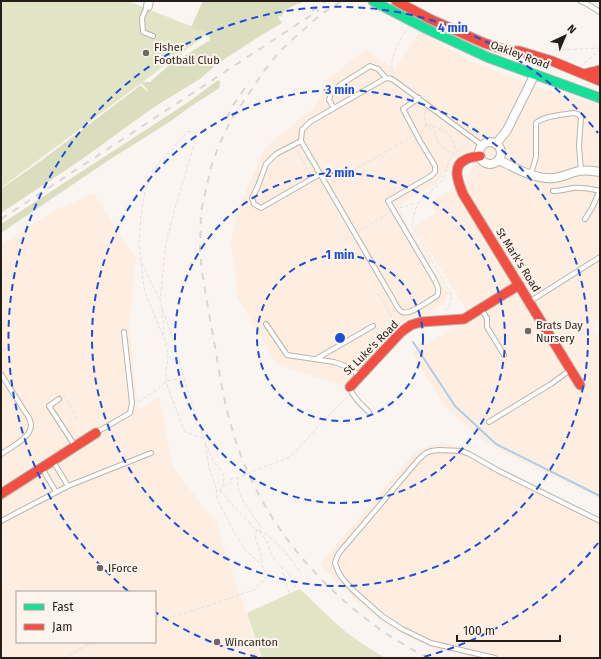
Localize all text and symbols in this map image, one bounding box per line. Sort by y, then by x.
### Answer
north arrow [545,16,585,56]
text: 4 min [438,21,468,35]
text: N [564,22,579,36]
street label: Oakley Road [489,38,551,72]
place label: Fisher Football Club [154,41,220,67]
marker: Fisher Football Club [141,48,151,58]
text: 3 min [324,83,355,97]
text: 2 min [325,166,355,180]
street label: St Mark's Road [493,226,543,294]
text: 1 min [326,248,354,262]
street label: St Luke's Road [341,318,401,378]
place label: Brats Day Nursery [536,319,583,345]
marker: Brats Day Nursery [523,326,533,336]
centre of rings [333,331,347,345]
place label: IForce [108,562,138,575]
marker: IForce [95,563,105,573]
legend [16,591,156,643]
text: Fast [52,600,74,614]
scale bar [457,617,560,643]
text: Jam [52,620,72,634]
text: 100 m [463,624,495,638]
place label: Wincanton [225,636,278,649]
marker: Wincanton [212,637,222,647]

